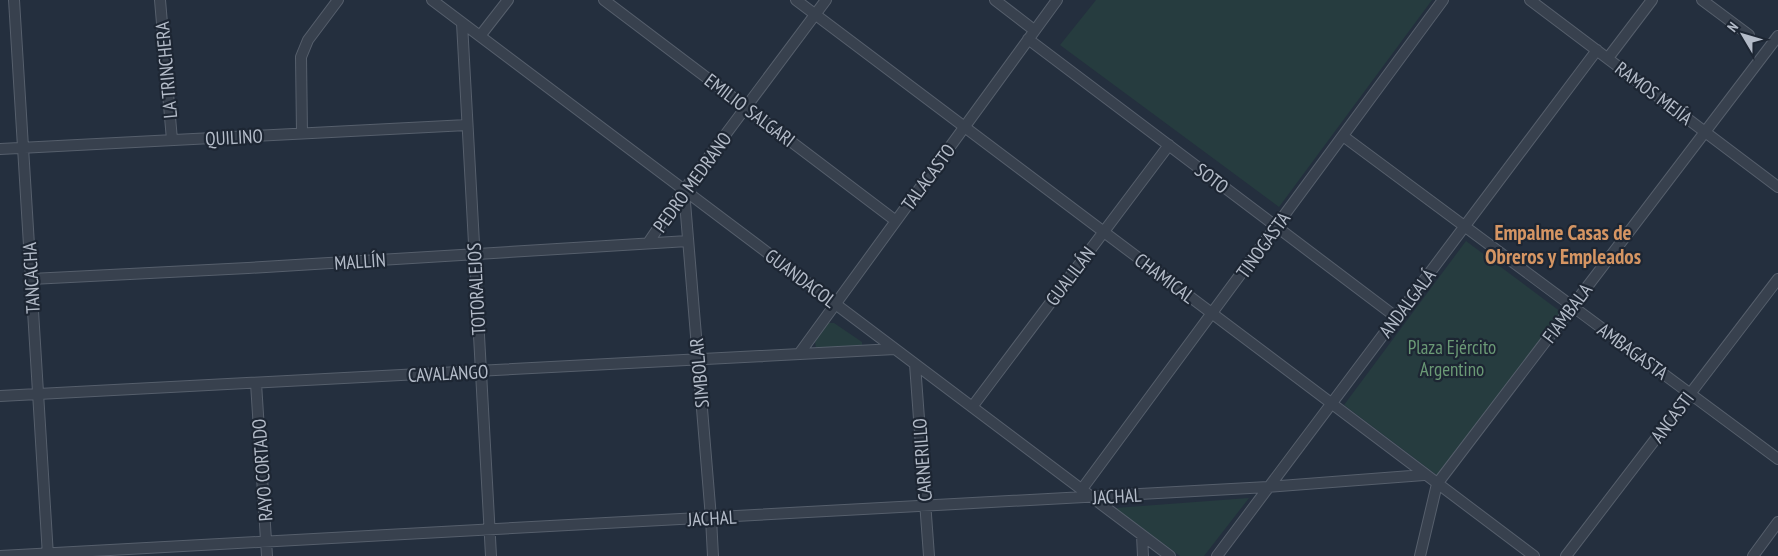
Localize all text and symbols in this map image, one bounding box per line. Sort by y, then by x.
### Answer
north arrow [1718,10,1768,60]
text: N [1723,18,1742,36]
street label: LA TRINCHERA [150,21,182,119]
street label: RAMOS MEJÍA [1611,56,1697,130]
street label: EMILIO SALGARI [700,68,800,152]
street label: QUILINO [205,124,263,150]
street label: PEDRO MEDRANO [648,127,736,237]
street label: TALACASTO [896,139,960,215]
street label: SOTO [1190,158,1234,198]
street label: TINOGASTA [1231,207,1295,283]
district label: Empalme Casas de Obreros y Empleados [1485,219,1641,270]
street label: TANCACHA [17,242,45,314]
street label: TOTORALEJOS [462,242,490,336]
street label: GUALILÁN [1040,242,1100,310]
street label: GUANDACOL [761,243,842,313]
street label: MALLÍN [333,247,387,275]
street label: CHAMICAL [1130,247,1200,309]
street label: ANDALGALÁ [1373,264,1441,342]
street label: FIAMBALA [1537,279,1597,347]
street label: AMBAGASTA [1593,317,1673,385]
park label: Plaza Ejército Argentino [1408,335,1496,381]
street label: SIMBOLAR [684,337,714,409]
street label: CAVALANGO [407,359,489,387]
street label: ANCASTI [1645,387,1699,447]
street label: RAYO CORTADO [246,418,278,522]
street label: CARNERILLO [907,418,937,502]
street label: JACHAL [1091,483,1142,509]
street label: JACHAL [686,505,737,531]

